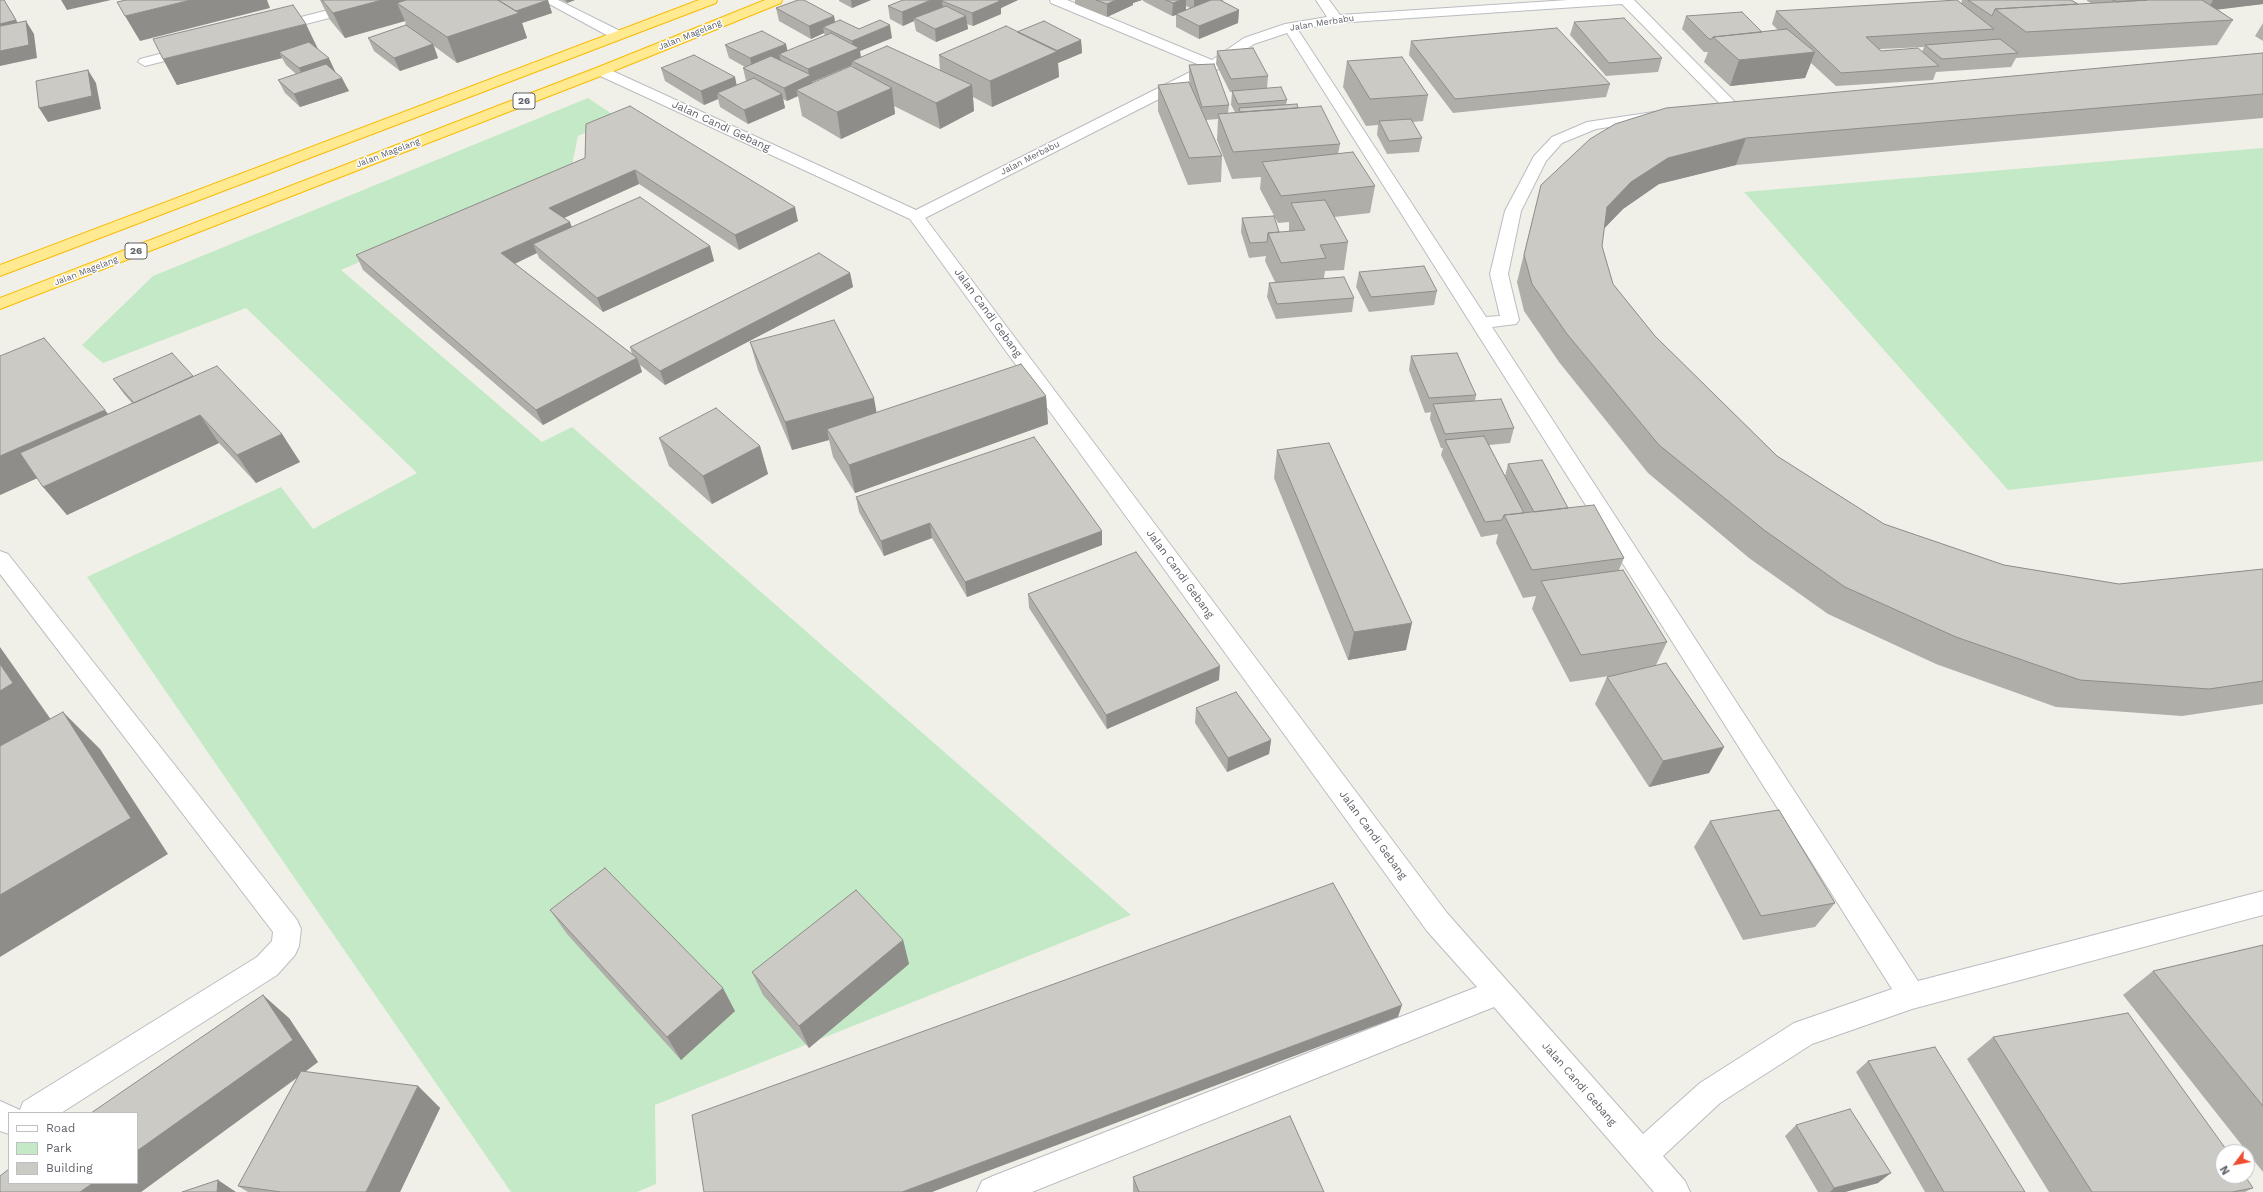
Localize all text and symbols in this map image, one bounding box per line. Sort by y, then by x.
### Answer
street label: Jalan Merbabu [1289,13,1355,33]
street label: Jalan Magelang [657,17,723,53]
road number: 26 [513,93,535,109]
street label: Jalan Candi Gebang [670,97,772,155]
street label: Jalan Magelang [355,136,421,170]
street label: Jalan Merbabu [999,138,1061,178]
road number: 26 [125,243,147,259]
street label: Jalan Magelang [53,254,119,288]
street label: Jalan Candi Gebang [951,266,1025,360]
street label: Jalan Candi Gebang [1143,527,1217,621]
street label: Jalan Candi Gebang [1336,788,1410,882]
street label: Jalan Candi Gebang [1539,1039,1619,1129]
legend [8,1112,138,1184]
text: Road [46,1121,75,1135]
text: Park [46,1141,72,1155]
north arrow [2215,1144,2255,1184]
text: Building [46,1161,93,1175]
text: N [2218,1163,2233,1177]

